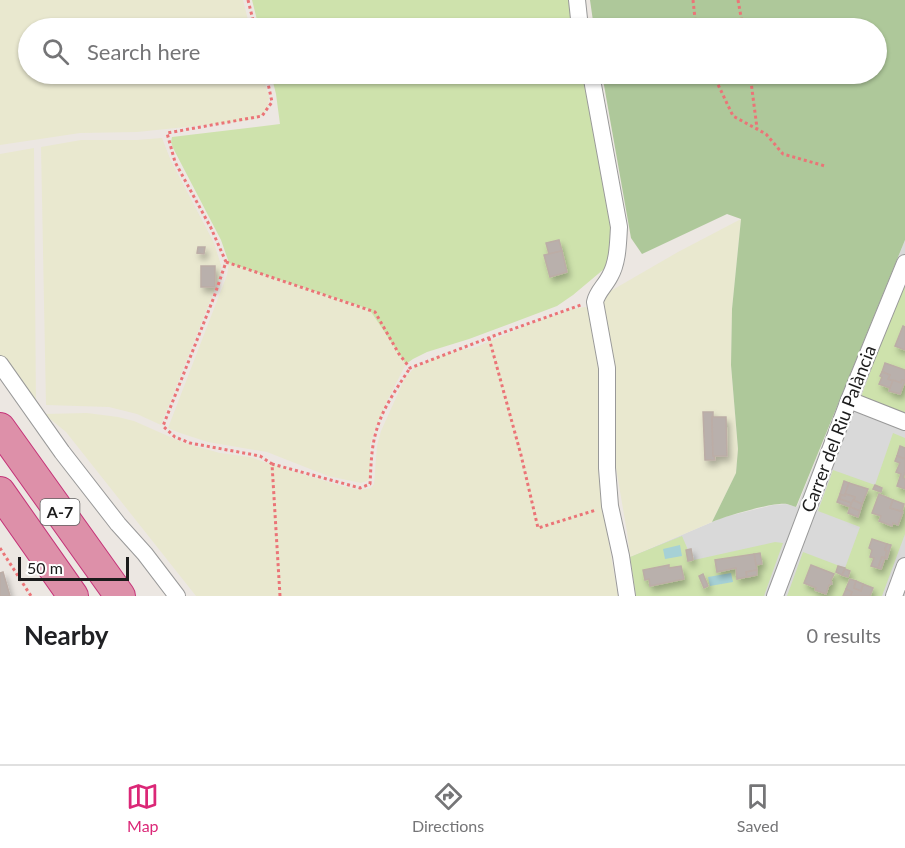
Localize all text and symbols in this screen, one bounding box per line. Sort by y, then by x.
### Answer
search box [18,18,887,84]
icon: search [39,35,72,68]
text: Search here [87,38,200,65]
street label: Carrer del Riu Palància [796,342,880,515]
road number: A-7 [40,499,80,525]
scale bar [18,554,129,582]
text: 50 m [27,558,63,577]
text: Nearby [24,619,109,651]
text: 0 results [806,623,881,647]
tab: Map [126,780,159,835]
tab: Directions [412,780,484,835]
tab: Saved [737,780,779,835]

